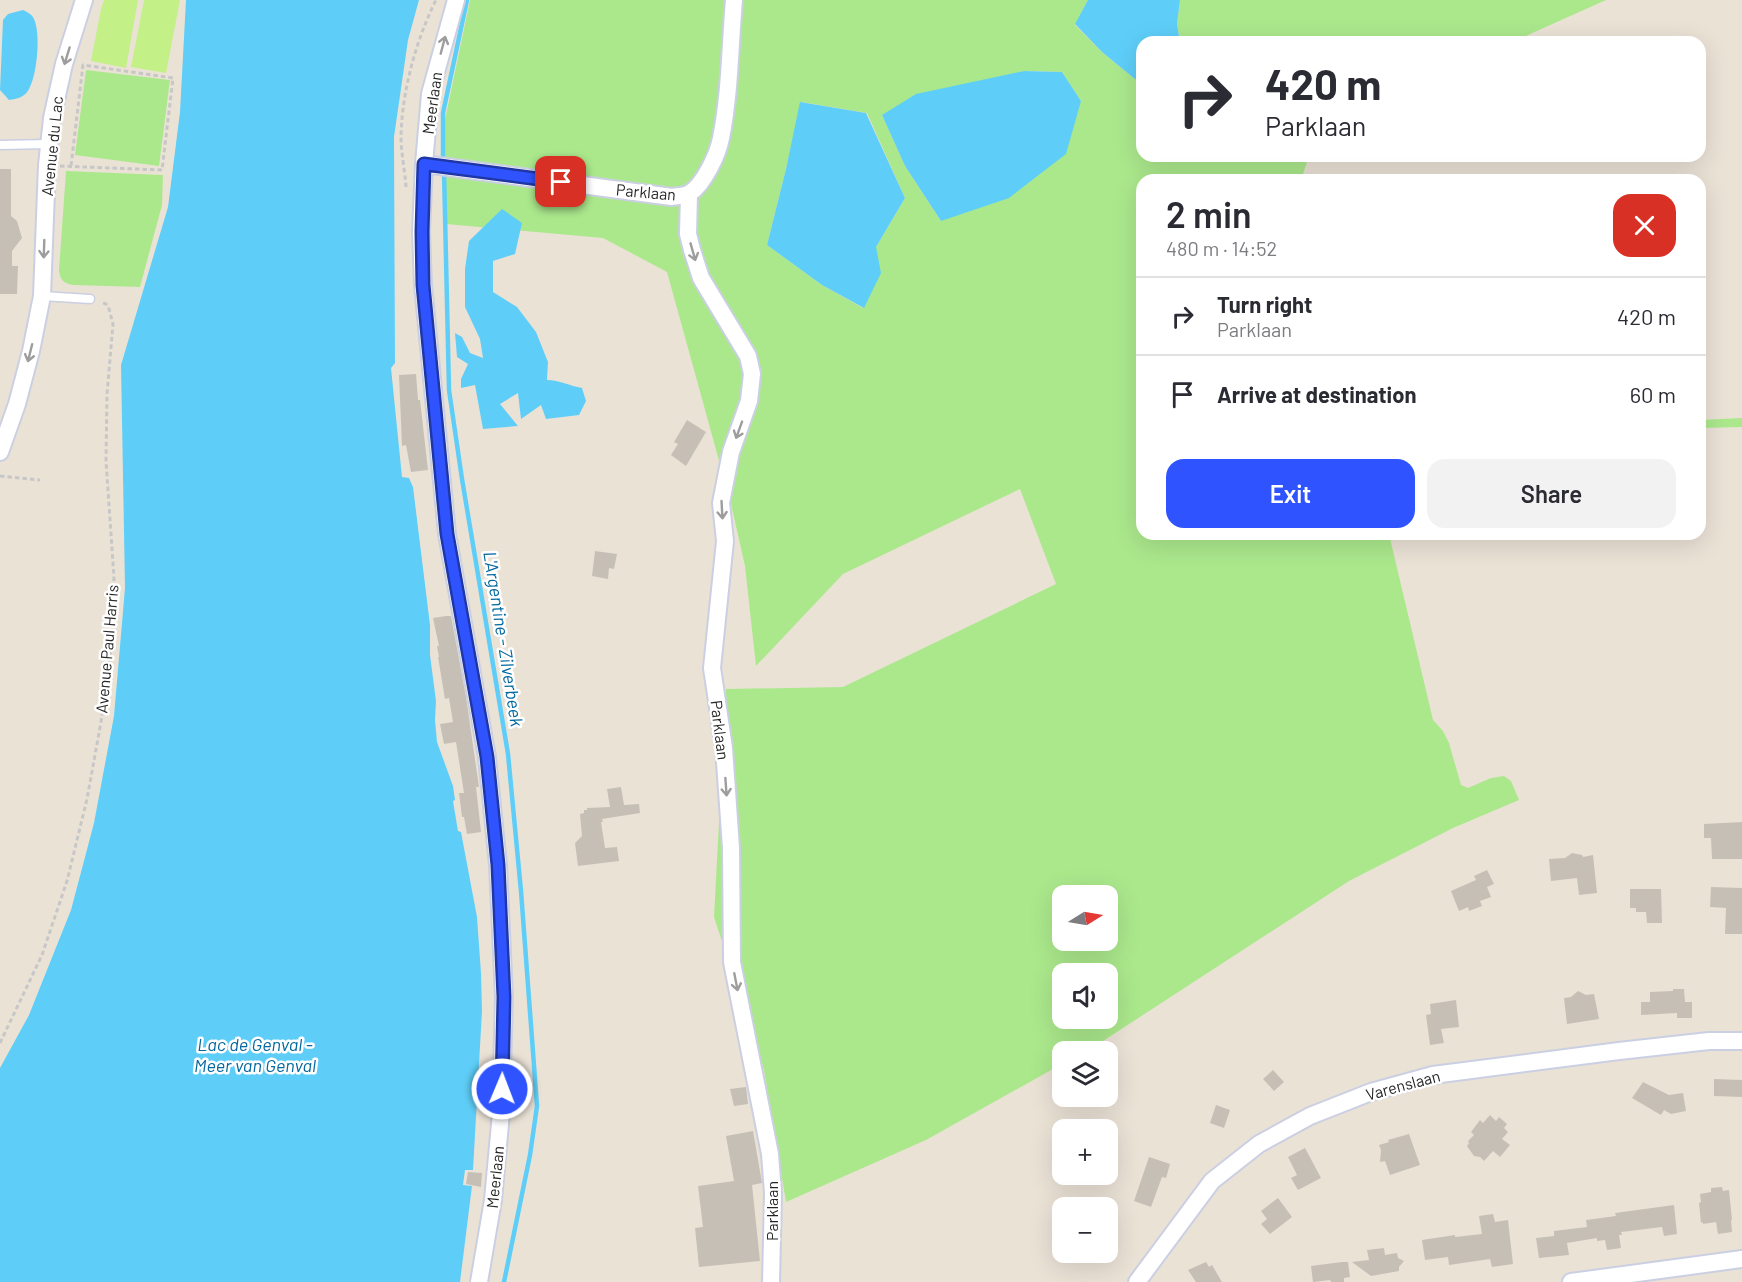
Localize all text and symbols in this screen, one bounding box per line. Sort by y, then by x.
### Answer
one-way arrow [438,35,449,54]
one-way arrow [61,46,72,65]
text: 420 m [1265,58,1381,108]
icon: right [1166,60,1244,138]
street label: Meerlaan [418,70,445,135]
street label: Avenue du Lac [37,95,66,197]
text: Parklaan [1265,109,1366,141]
pin [535,156,586,207]
icon: arrive [544,165,577,198]
street label: Parklaan [615,179,677,204]
text: 2 min [1166,192,1252,235]
button: close [1613,194,1676,257]
text: 480 m · 14:52 [1166,236,1277,260]
one-way arrow [38,238,50,258]
one-way arrow [688,242,699,261]
text: Turn right [1217,291,1312,317]
icon: right [1166,300,1199,333]
text: 420 m [1617,303,1676,329]
text: Parklaan [1217,317,1292,341]
one-way arrow [24,343,36,362]
icon: arrive [1166,378,1199,411]
text: Arrive at destination [1217,381,1416,407]
text: 60 m [1630,381,1676,407]
one-way arrow [732,420,743,439]
button: Exit [1166,459,1415,528]
button: Share [1427,459,1676,528]
one-way arrow [717,499,728,519]
water label: L'Argentine - Zilverbeek [479,550,529,728]
street label: Avenue Paul Harris [91,584,122,714]
street label: Parklaan [707,699,734,761]
one-way arrow [721,777,732,797]
north arrow [1052,885,1118,951]
map controls [1052,885,1118,1263]
button: sound [1052,963,1118,1029]
one-way arrow [731,971,742,991]
water label: Lac de Genval - Meer van Genval [194,1033,316,1076]
button: layers [1052,1041,1118,1107]
position arrow [470,1057,534,1121]
street label: Varenslaan [1364,1065,1442,1104]
button: + [1052,1119,1118,1185]
street label: Meerlaan [482,1145,507,1209]
street label: Parklaan [762,1181,781,1241]
button: − [1052,1197,1118,1263]

